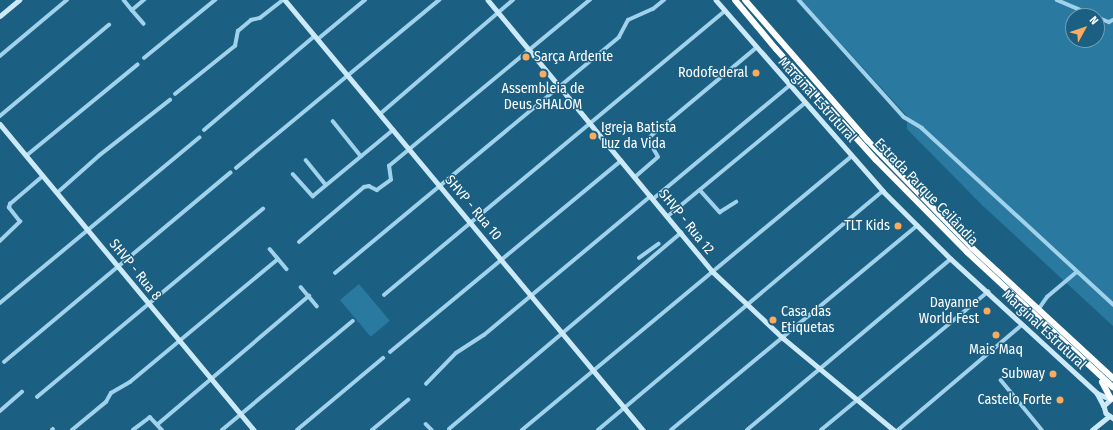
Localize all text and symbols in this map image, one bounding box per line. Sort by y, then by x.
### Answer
north arrow [1065,8,1105,48]
text: N [1087,14,1101,27]
place label: Sarça Ardente [534,49,613,65]
marker: Sarça Ardente [521,52,531,62]
street label: Marginal Estrutural [774,54,860,146]
place label: Rodofederal [678,65,748,81]
marker: Rodofederal [751,68,761,78]
marker: Assembleia de Deus SHALOM [538,69,548,79]
place label: Assembleia de Deus SHALOM [502,81,584,114]
place label: Igreja Batista Luz da Vida [601,120,676,152]
marker: Igreja Batista Luz da Vida [588,131,598,141]
street label: Estrada Parque Ceilândia [871,135,981,249]
street label: SHVP - Rua 10 [441,172,505,244]
street label: SHVP - Rua 12 [655,186,717,258]
place label: TLT Kids [844,218,890,234]
marker: TLT Kids [893,221,903,231]
street label: SHVP - Rua 8 [105,236,165,304]
street label: Marginal Estrutural [999,287,1089,373]
place label: Dayanne World Fest [919,295,979,328]
place label: Casa das Etiquetas [781,304,834,336]
marker: Dayanne World Fest [982,306,992,316]
marker: Casa das Etiquetas [768,315,778,325]
marker: Mais Maq [991,330,1001,340]
place label: Mais Maq [969,342,1023,358]
place label: Subway [1001,366,1045,382]
marker: Subway [1048,369,1058,379]
place label: Castelo Forte [978,392,1052,408]
marker: Castelo Forte [1055,395,1065,405]

